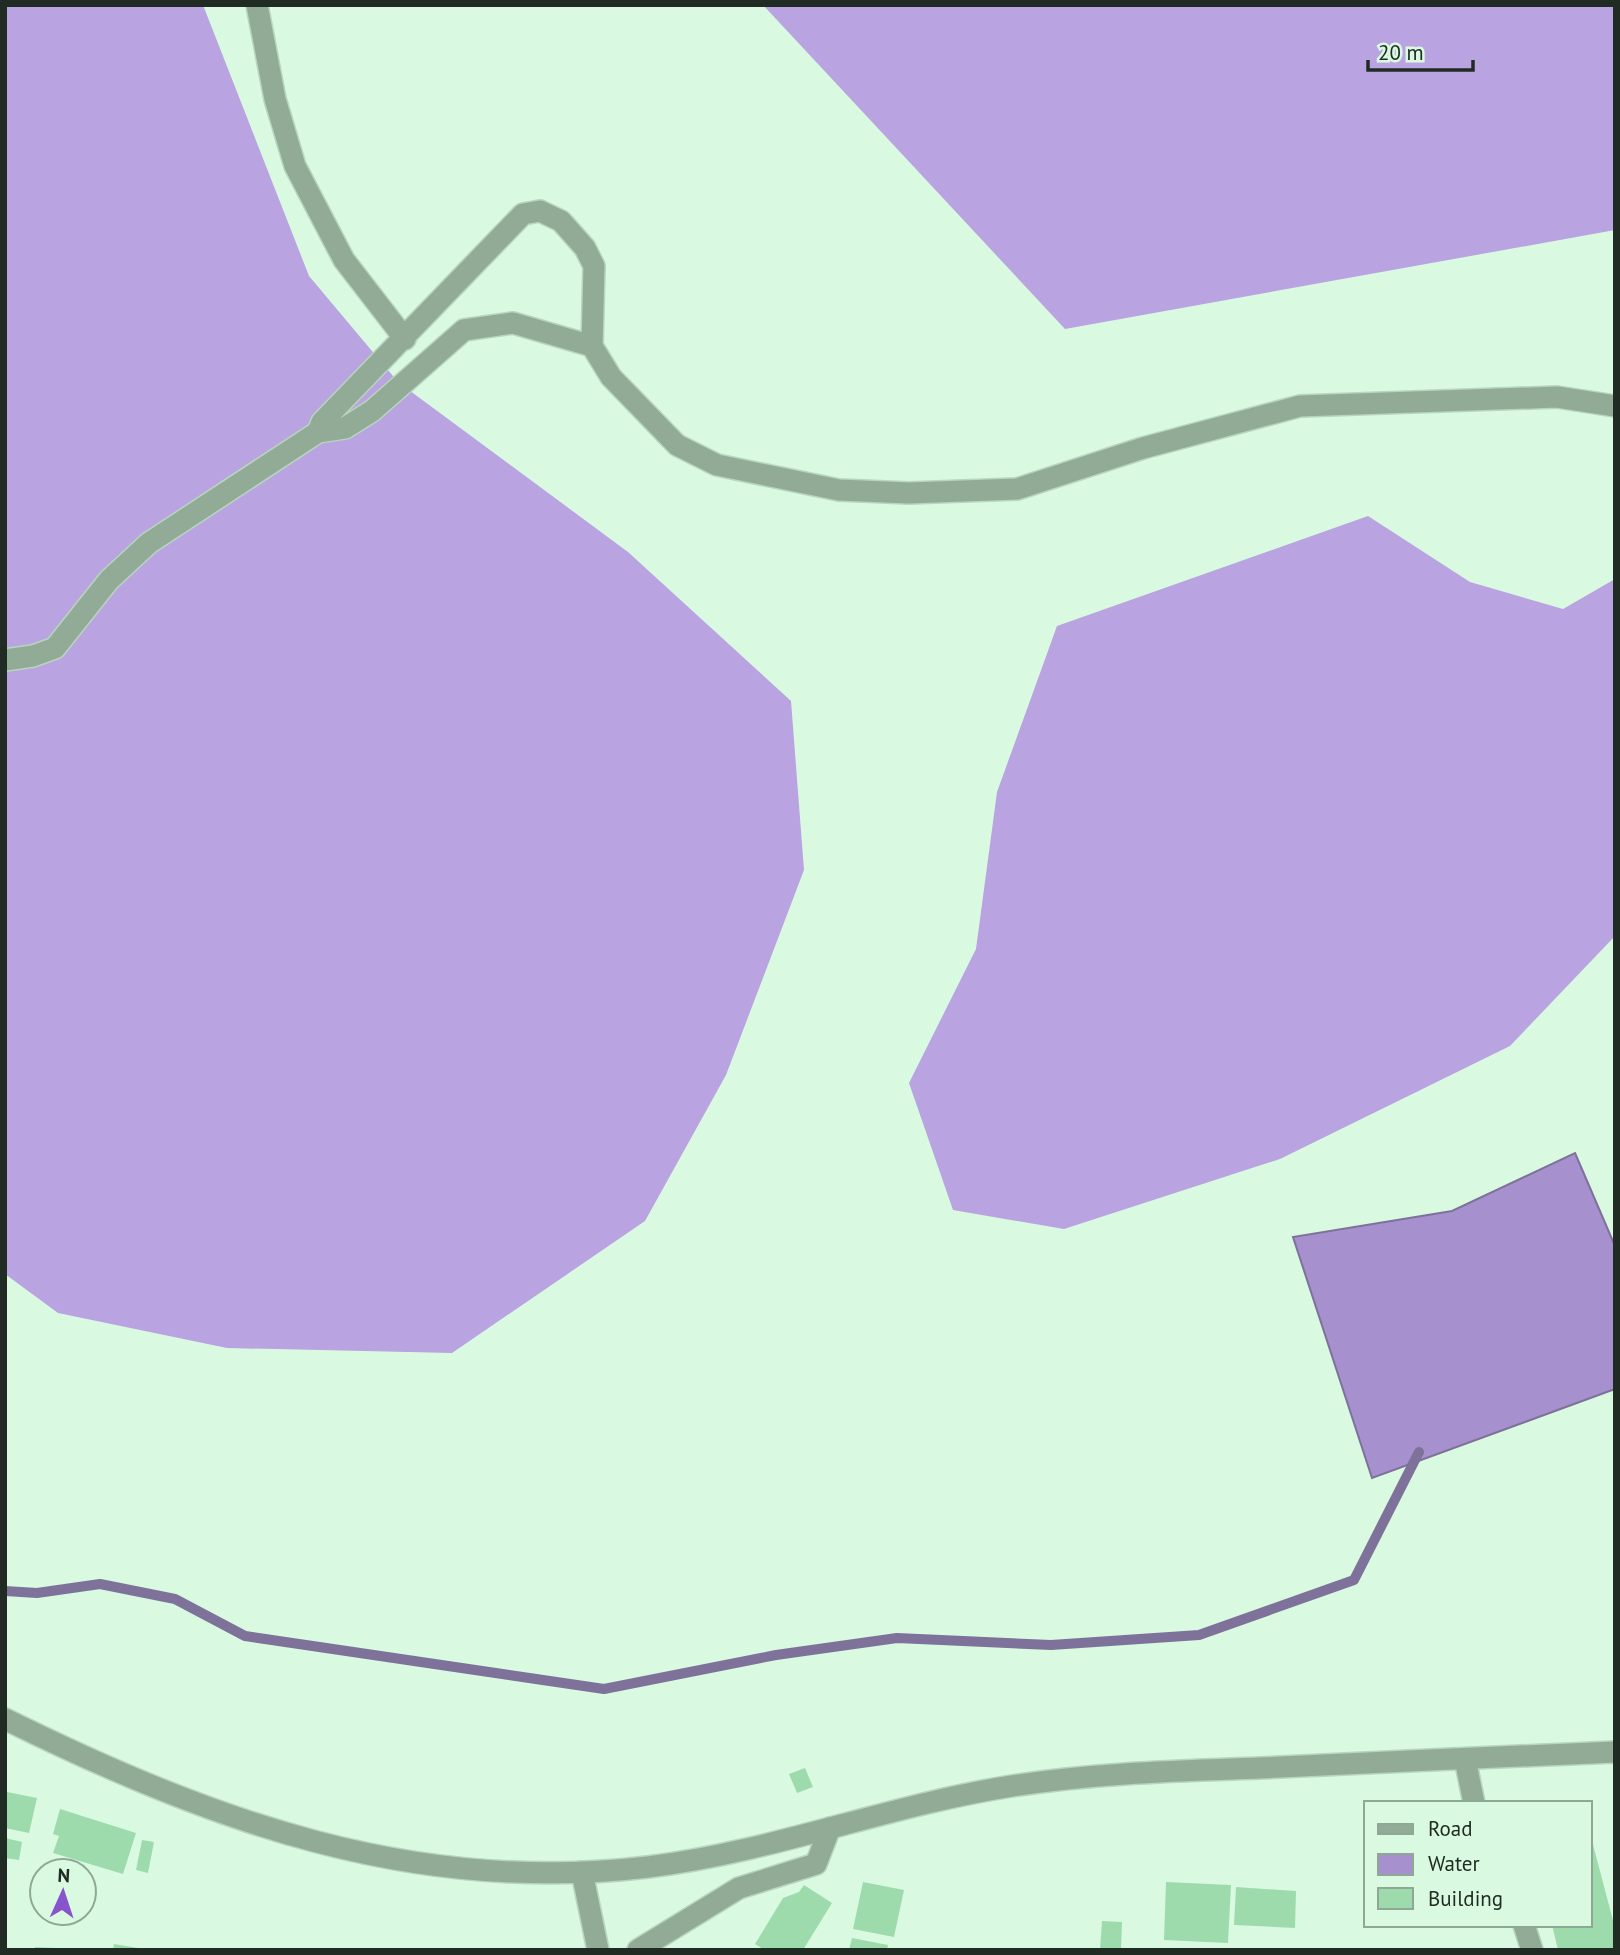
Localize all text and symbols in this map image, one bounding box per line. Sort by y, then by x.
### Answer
scale bar [1368,28,1473,72]
text: 20 m [1378,39,1424,66]
legend [1364,1801,1592,1927]
text: Road [1428,1815,1472,1842]
text: Water [1428,1850,1480,1877]
north arrow [28,1857,98,1927]
text: N [57,1863,71,1887]
text: Building [1428,1885,1503,1912]

